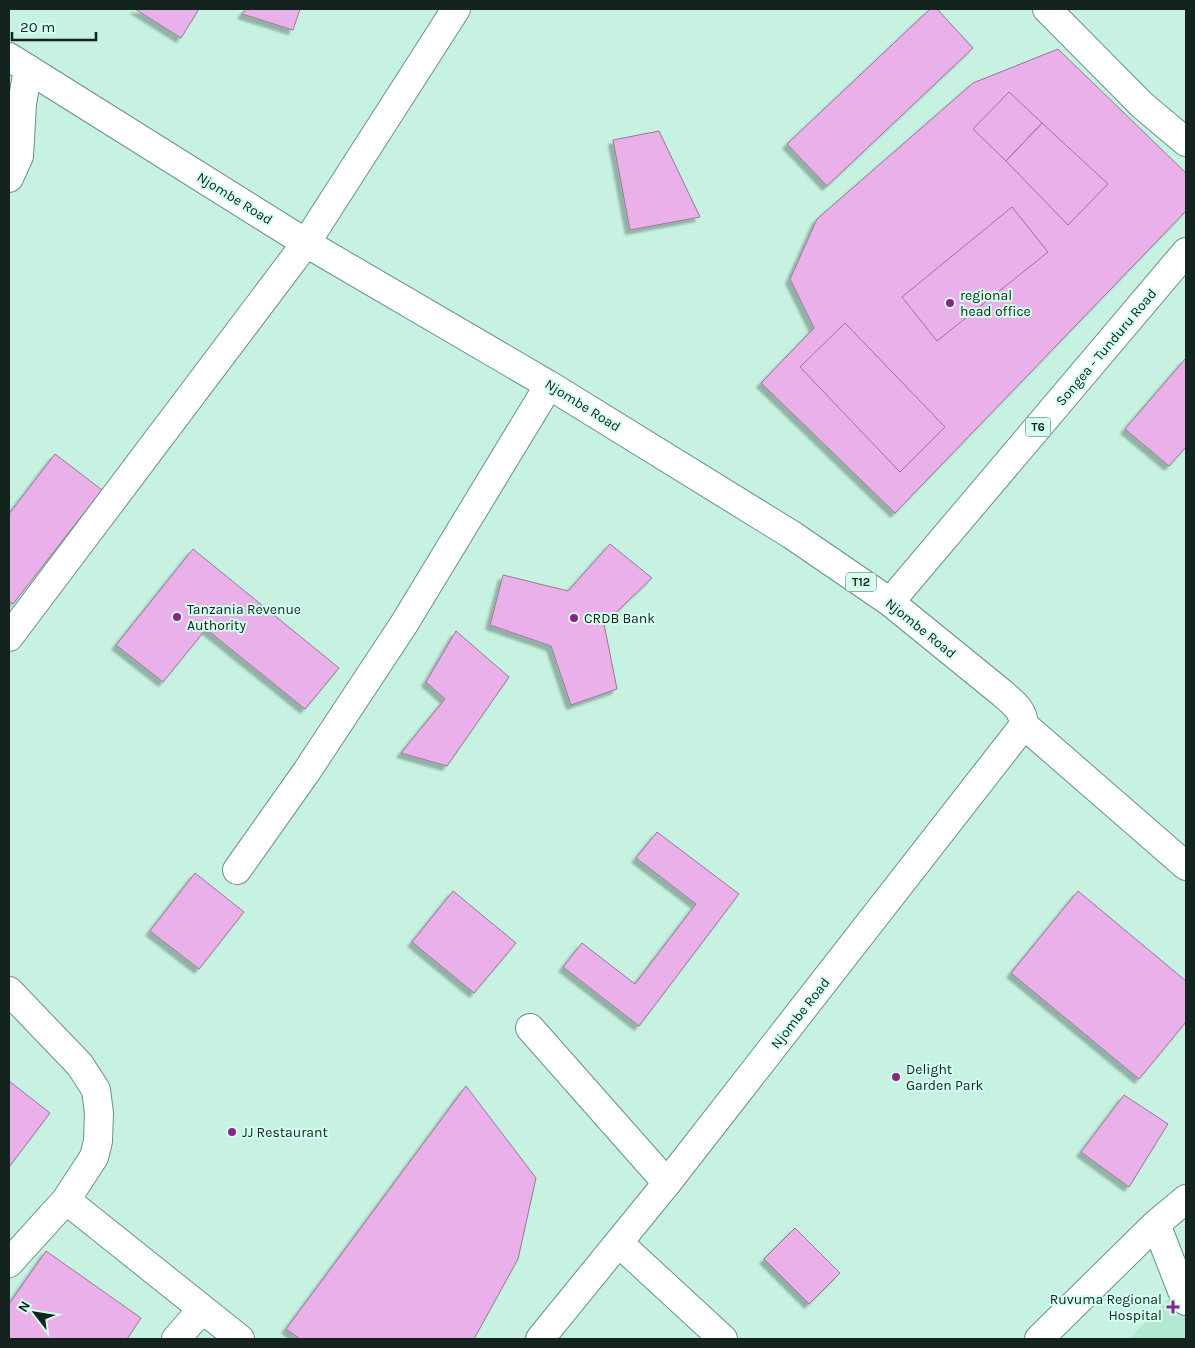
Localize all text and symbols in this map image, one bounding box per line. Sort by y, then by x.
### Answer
scale bar [12,10,96,42]
text: 20 m [20,18,55,36]
street label: Njombe Road [194,168,276,228]
street label: Songea - Tunduru Road [1052,285,1160,409]
place label: regional head office [960,287,1031,320]
marker: regional head office [944,297,956,309]
street label: Njombe Road [542,375,624,435]
road number: T6 [1026,418,1050,437]
road number: T12 [846,572,876,592]
street label: Njombe Road [882,595,959,662]
place label: Tanzania Revenue Authority [187,601,301,634]
place label: CRDB Bank [584,610,655,627]
marker: Tanzania Revenue Authority [171,611,183,623]
marker: CRDB Bank [568,612,580,624]
street label: Njombe Road [767,974,833,1052]
place label: Delight Garden Park [906,1061,984,1094]
marker: Delight Garden Park [890,1071,902,1083]
place label: JJ Restaurant [242,1124,328,1141]
marker: JJ Restaurant [226,1126,238,1138]
north arrow [10,1288,60,1338]
place label: Ruvuma Regional Hospital [1050,1291,1162,1324]
text: N [14,1298,34,1315]
marker: Ruvuma Regional Hospital [1166,1300,1180,1314]

